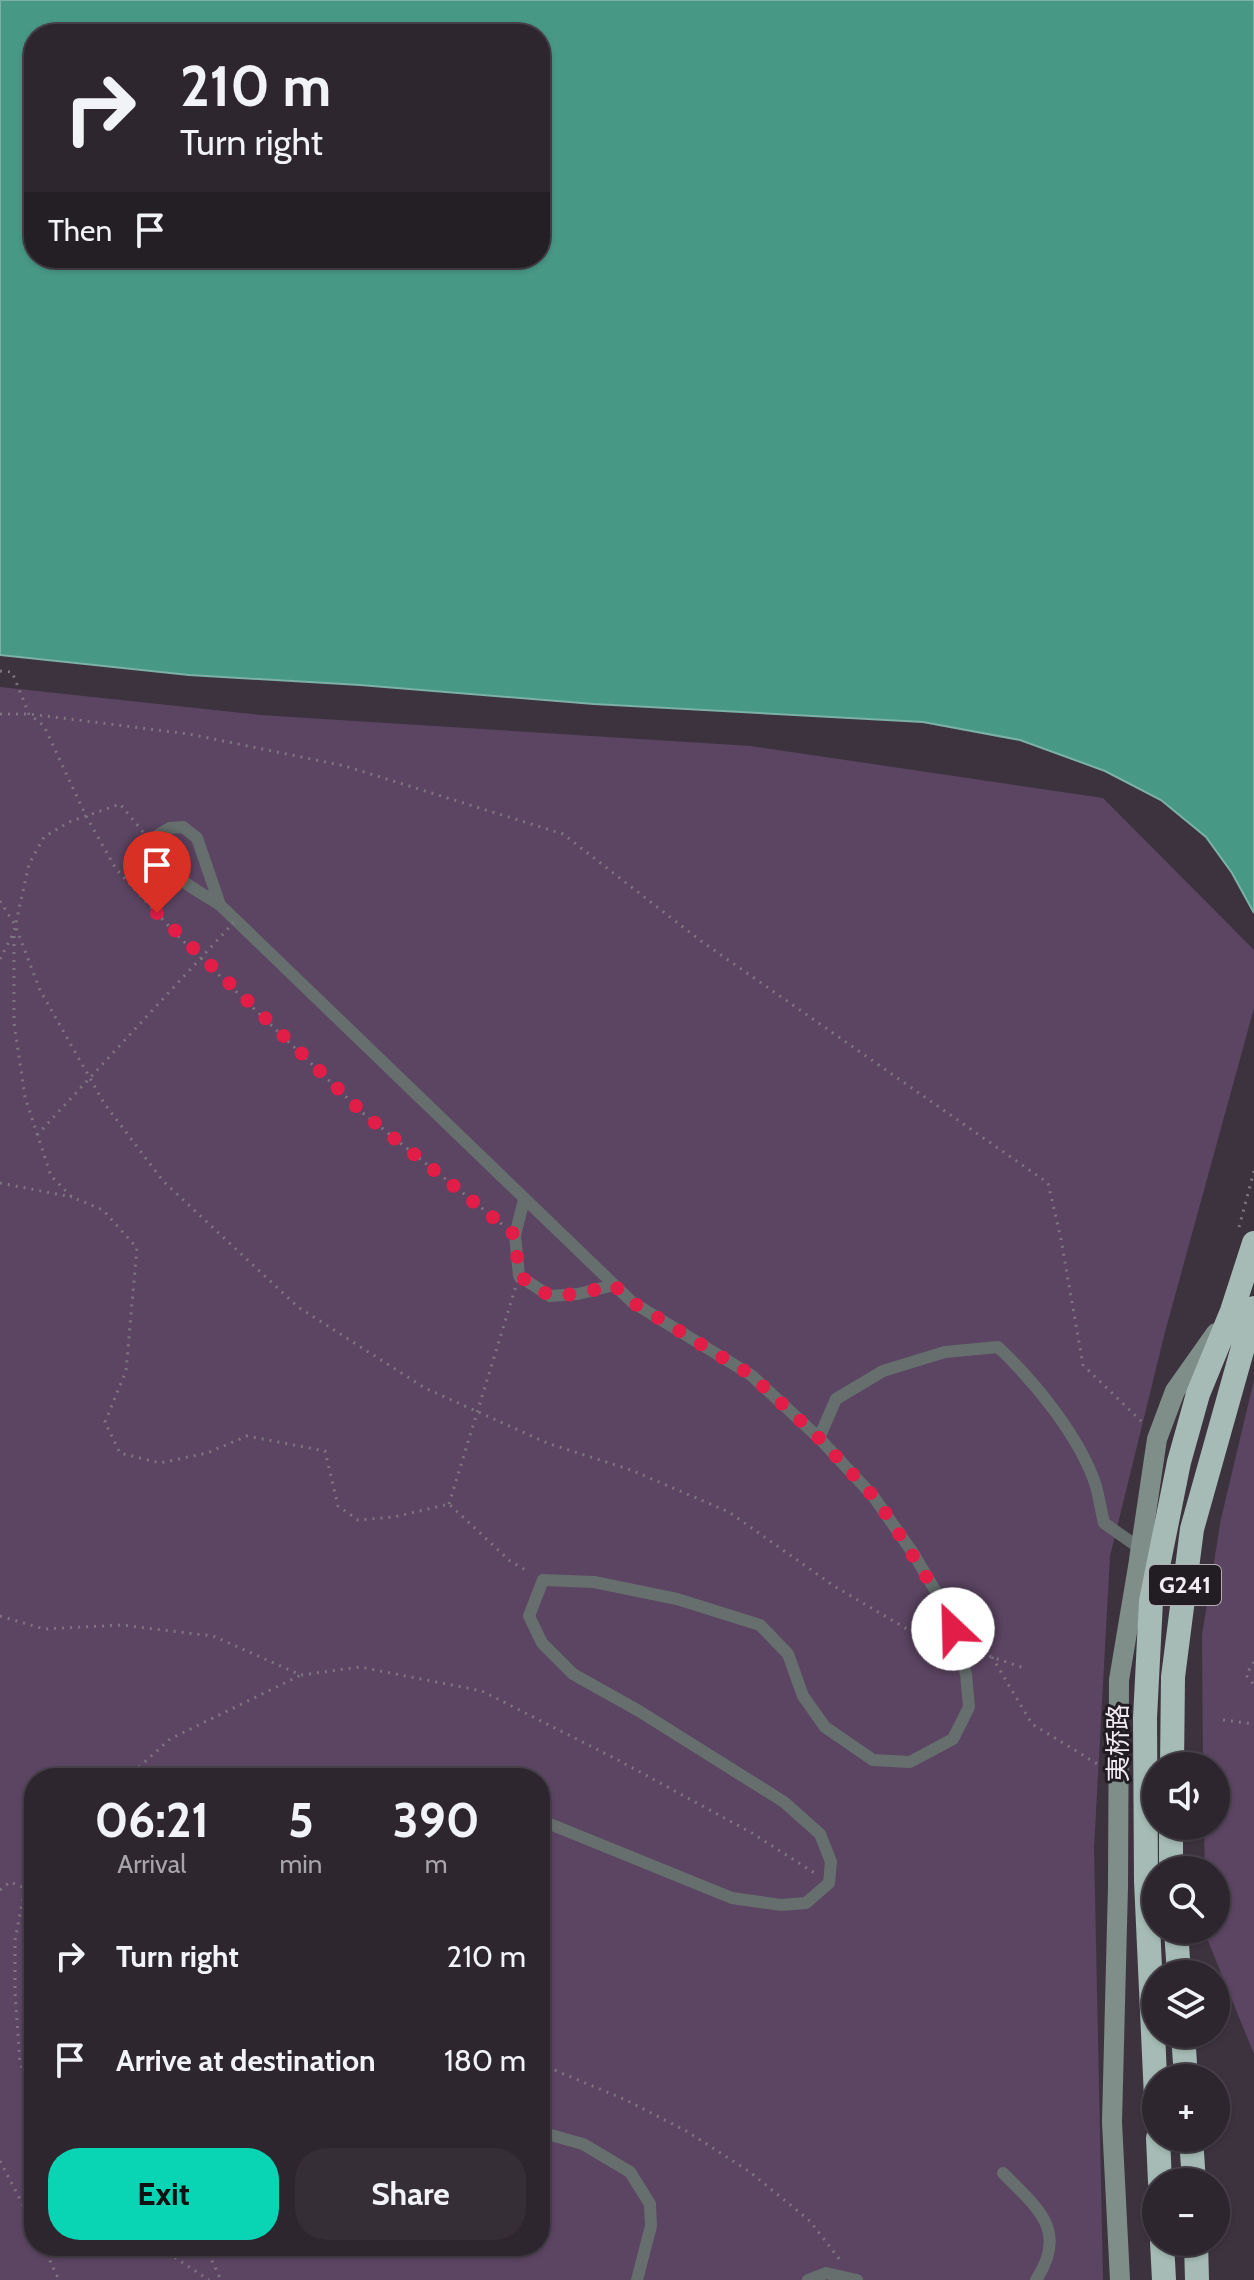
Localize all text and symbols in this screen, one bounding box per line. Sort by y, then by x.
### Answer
text: 210 m [180,52,331,120]
icon: right [48,56,152,160]
text: Turn right [180,120,323,164]
icon: arrive [128,208,172,252]
text: Then [48,212,112,249]
pin [123,831,191,913]
icon: arrive [135,843,179,887]
road number: G241 [1149,1565,1221,1605]
position arrow [911,1587,995,1671]
street label: 夷桥路 [1102,1704,1134,1782]
map controls [1142,1752,1230,2256]
button: sound [1142,1752,1230,1840]
text: 06:21 [94,1791,209,1849]
text: 5 [288,1791,314,1849]
text: 390 [393,1791,480,1849]
text: Arrival [117,1848,186,1880]
text: min [280,1848,322,1880]
text: m [425,1848,448,1880]
button: search [1142,1856,1230,1944]
icon: right [48,1934,92,1978]
text: Turn right [116,1938,239,1975]
text: 210 m [446,1938,526,1975]
button: layers [1142,1960,1230,2048]
icon: arrive [48,2038,92,2082]
text: Arrive at destination [116,2042,376,2079]
text: 180 m [444,2042,526,2079]
button: + [1142,2064,1230,2152]
button: Exit [48,2148,279,2240]
button: Share [295,2148,526,2240]
button: − [1142,2168,1230,2256]

